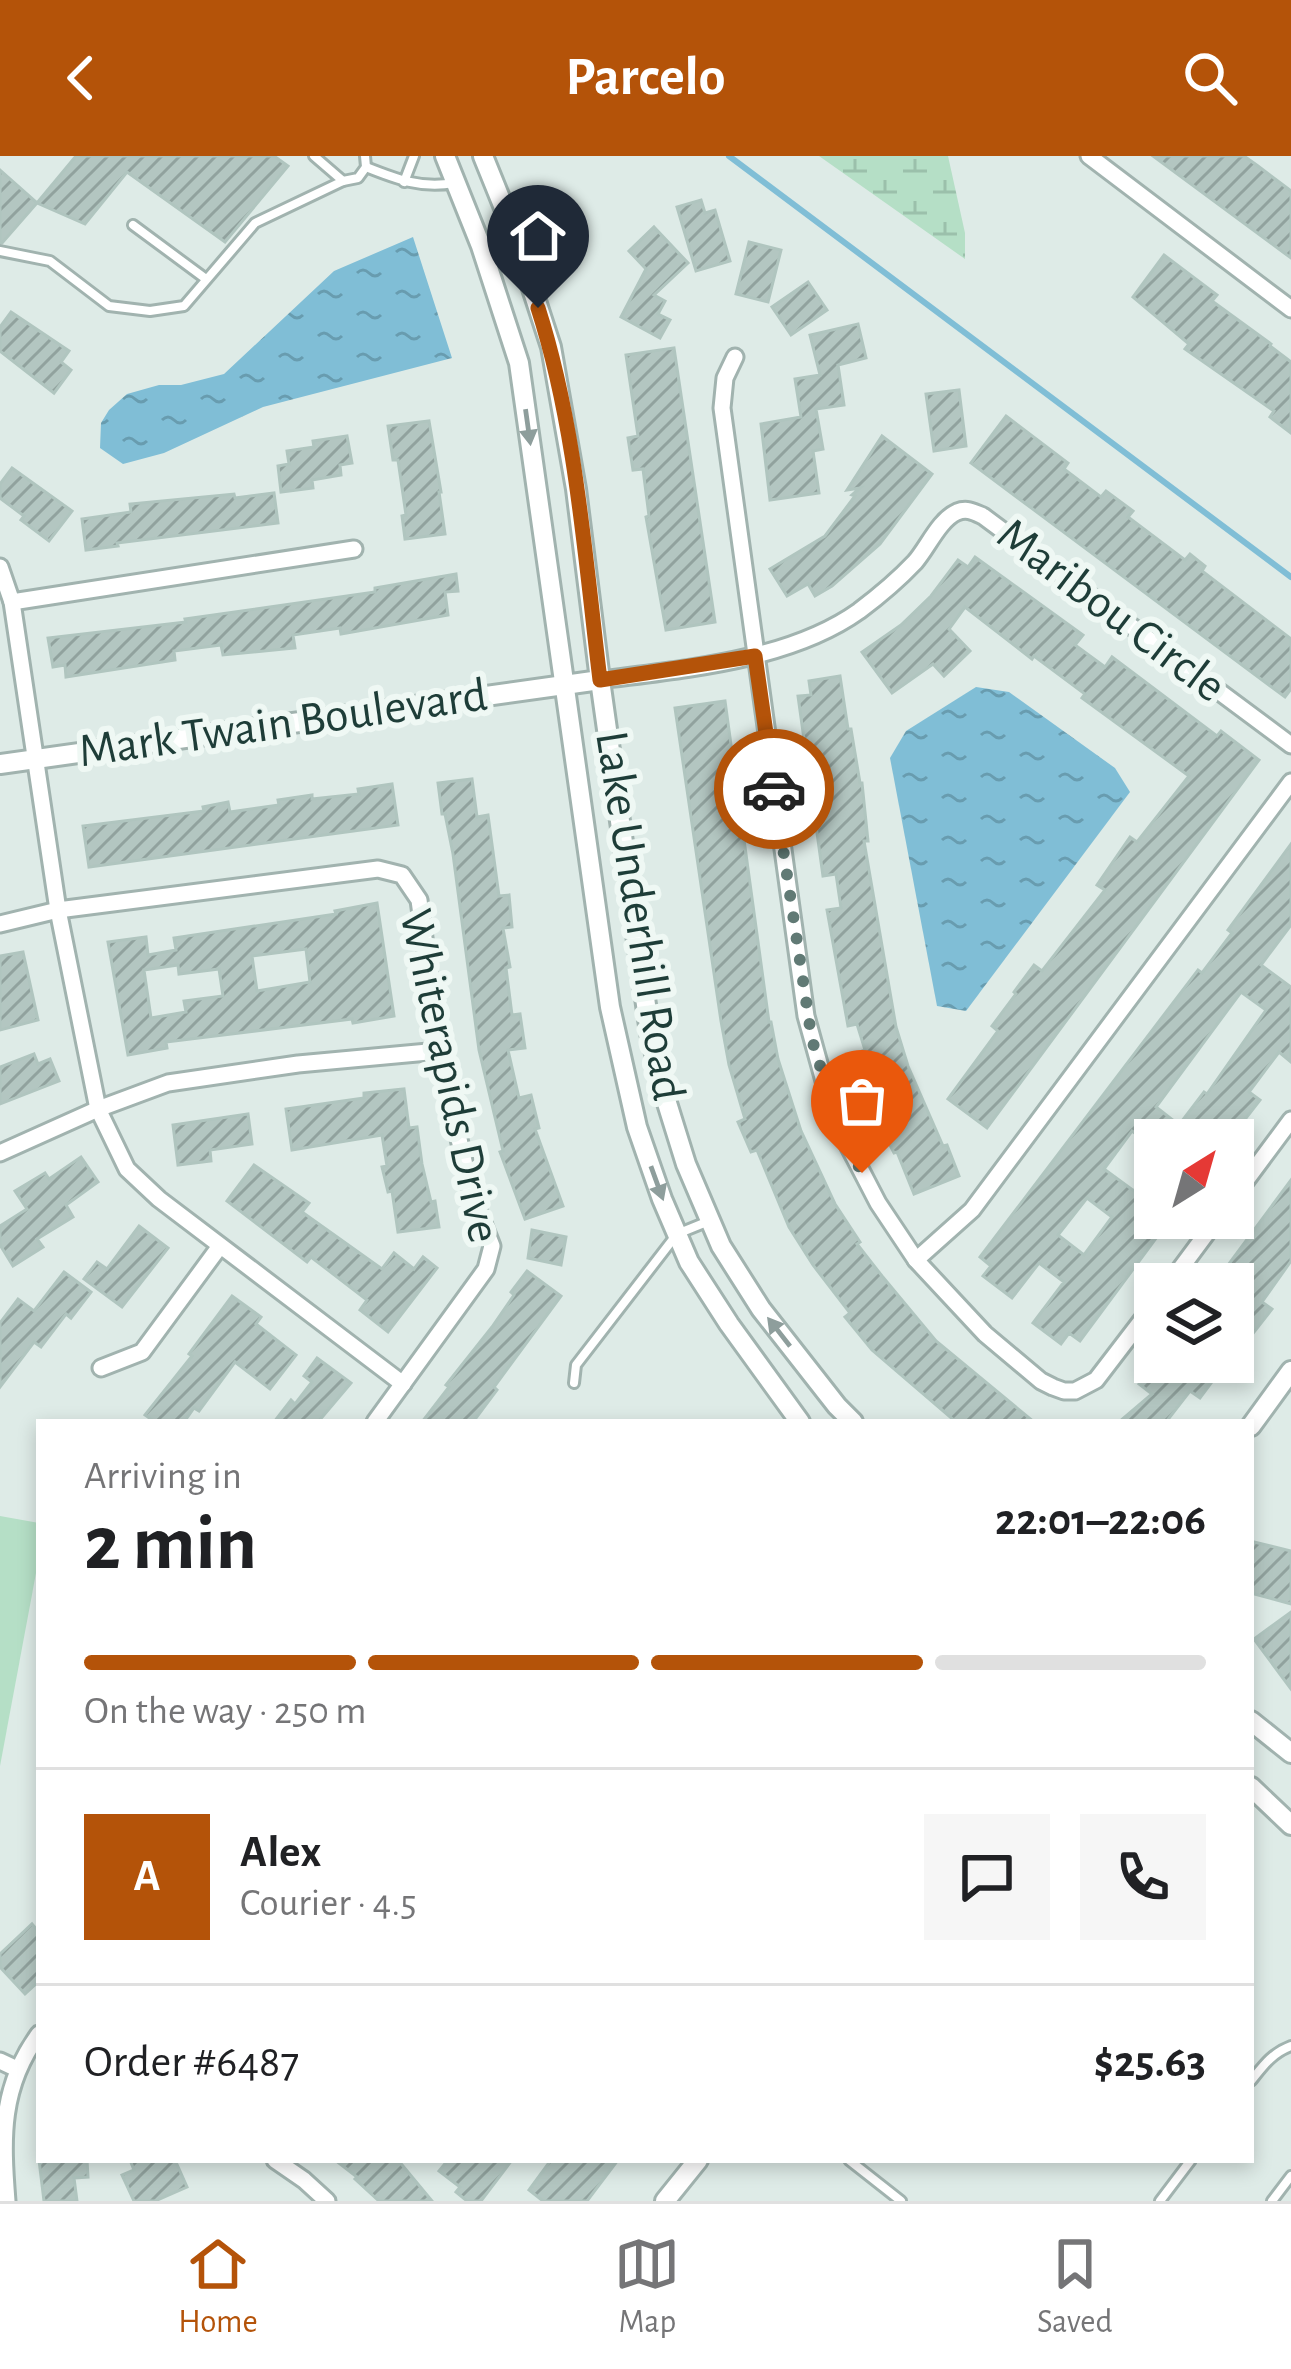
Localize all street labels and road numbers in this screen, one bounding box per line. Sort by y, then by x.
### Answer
street label: Maribou Circle [988,510,1234,712]
street label: Mark Twain Boulevard [76,672,490,776]
street label: Lake Underhill Road [586,728,692,1104]
street label: Whiterapids Drive [390,905,508,1247]

